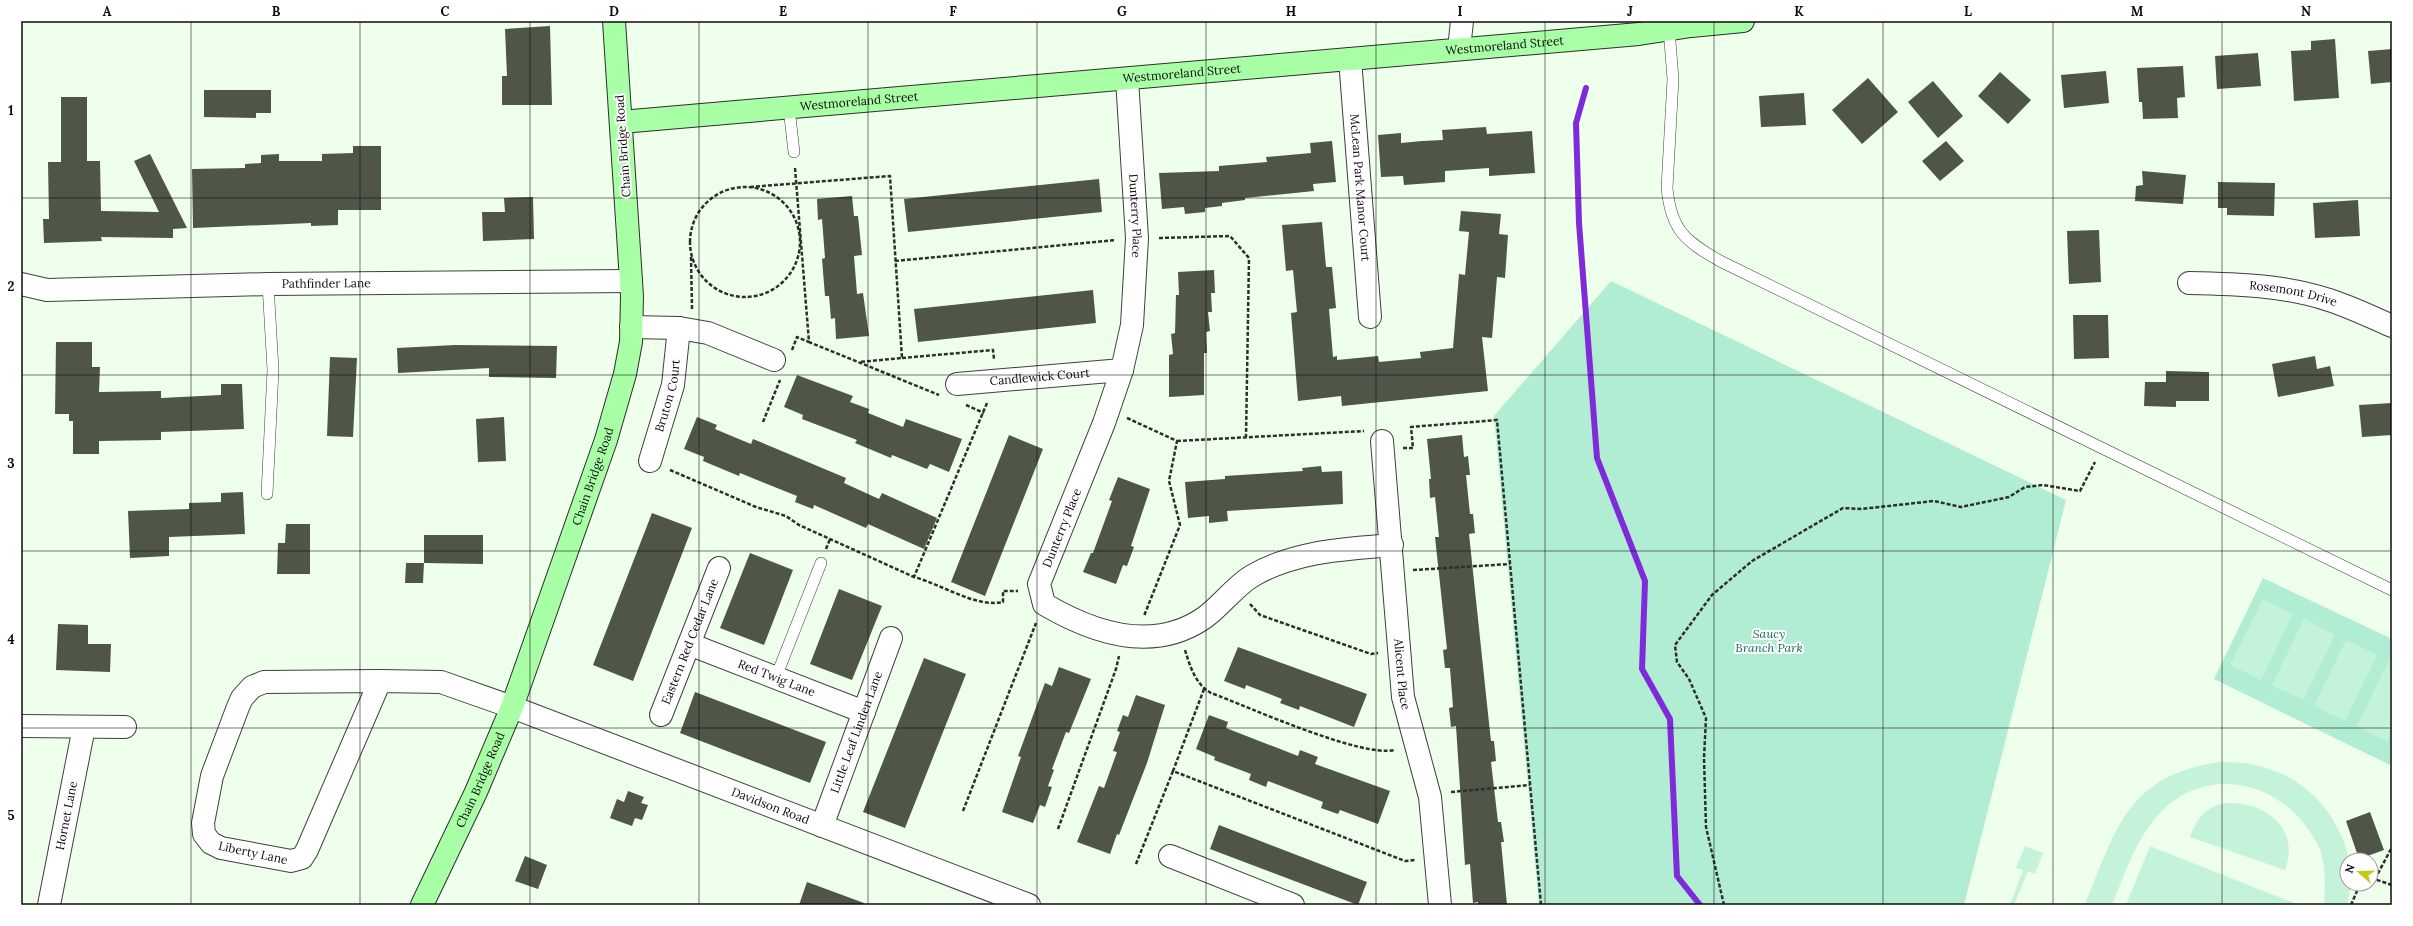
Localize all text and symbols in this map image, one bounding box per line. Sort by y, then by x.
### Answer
text: A [103,3,112,20]
text: B [272,3,281,20]
text: C [441,3,450,20]
text: D [609,3,619,20]
text: E [779,3,787,20]
text: F [949,3,957,20]
text: G [1117,3,1127,20]
text: H [1286,3,1296,20]
text: I [1457,3,1463,20]
text: J [1627,3,1633,20]
text: K [1794,3,1804,20]
text: L [1964,3,1972,20]
text: M [2131,3,2144,20]
text: N [2301,3,2311,20]
street label: Westmoreland Street [1445,32,1565,58]
street label: Westmoreland Street [1122,60,1242,86]
street label: Westmoreland Street [799,88,919,114]
street label: Chain Bridge Road [611,94,634,198]
text: 1 [8,102,14,119]
street label: McLean Park Manor Court [1347,113,1374,262]
street label: Dunterry Place [1126,173,1145,259]
street label: Pathfinder Lane [282,275,371,291]
street label: Rosemont Drive [2249,277,2340,309]
text: 2 [8,278,15,295]
street label: Bruton Court [651,358,683,434]
street label: Candlewick Court [989,365,1091,388]
street label: Chain Bridge Road [569,425,616,527]
text: 3 [7,455,15,472]
street label: Dunterry Place [1039,486,1084,570]
street label: Eastern Red Cedar Lane [658,576,721,706]
park label: Saucy Branch Park [1735,626,1803,655]
text: 4 [7,631,15,648]
street label: Alicent Place [1391,637,1414,712]
street label: Red Twig Lane [736,656,818,700]
street label: Little Leaf Linden Lane [827,669,885,795]
street label: Chain Bridge Road [452,730,507,830]
street label: Hornet Lane [52,779,80,851]
street label: Davidson Road [729,784,812,827]
text: 5 [7,807,15,824]
street label: Liberty Lane [217,838,290,867]
north arrow [2339,852,2379,892]
text: N [2342,862,2358,875]

